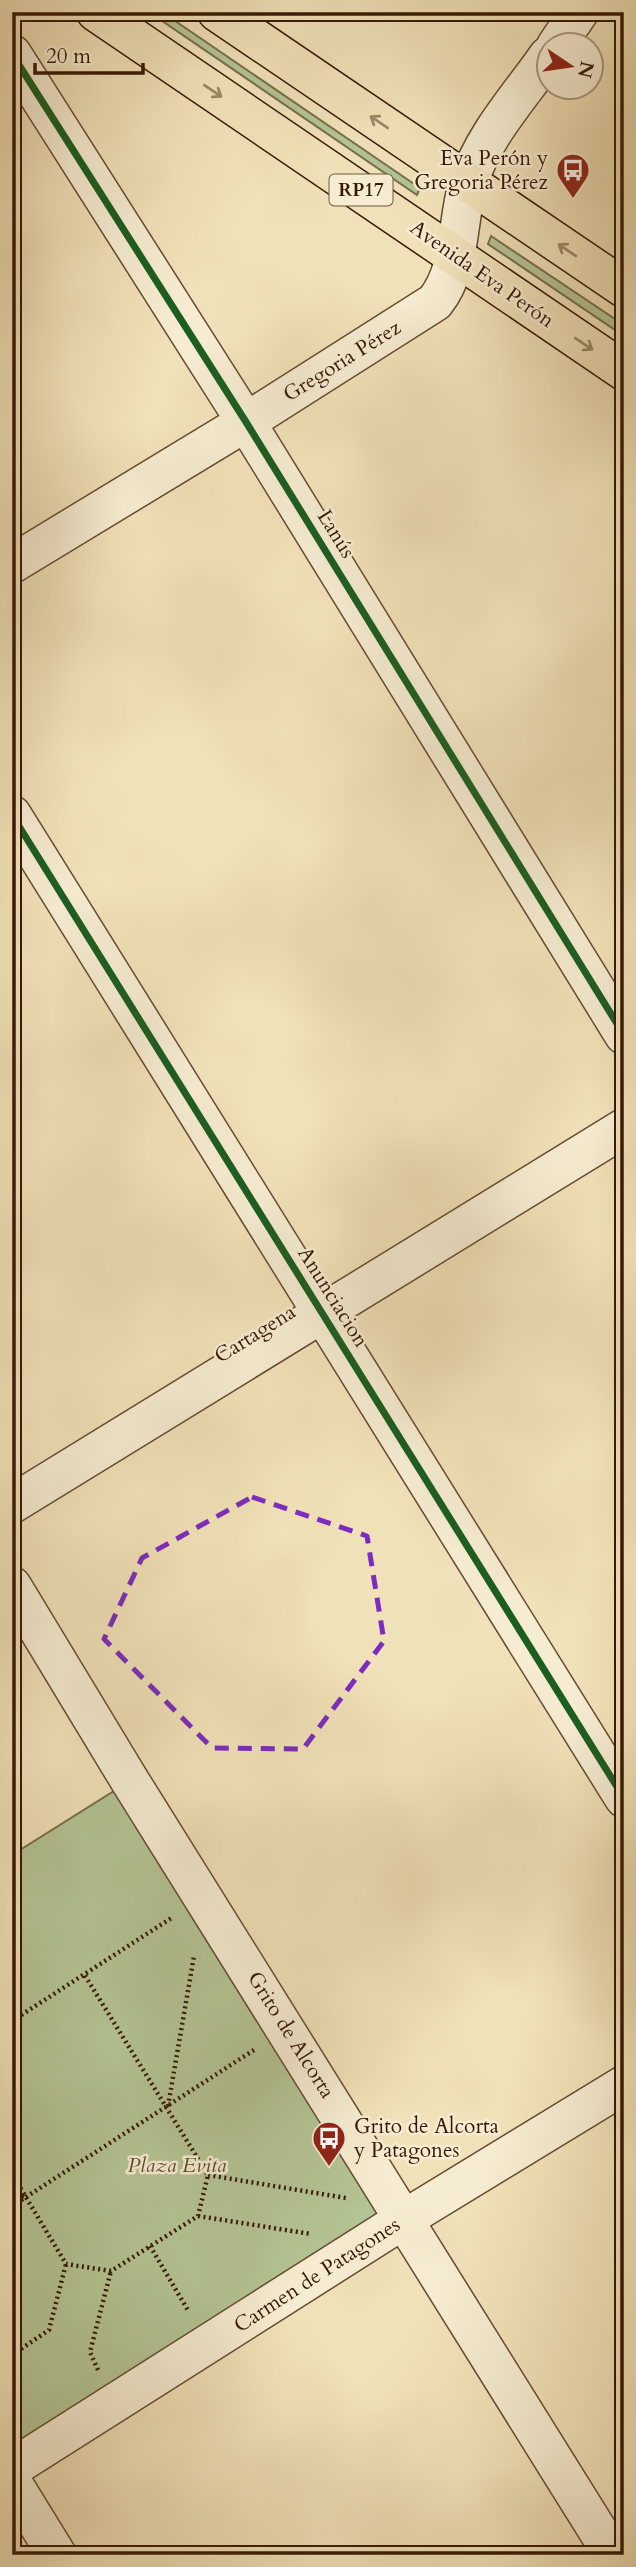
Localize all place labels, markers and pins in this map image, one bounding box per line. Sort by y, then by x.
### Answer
place label: Eva Perón y Gregoria Pérez [414,144,549,197]
bus stop icon: Eva Perón y Gregoria Pérez [554,151,592,200]
place label: Grito de Alcorta y Patagones [353,2112,499,2165]
bus stop icon: Grito de Alcorta y Patagones [310,2119,348,2168]

